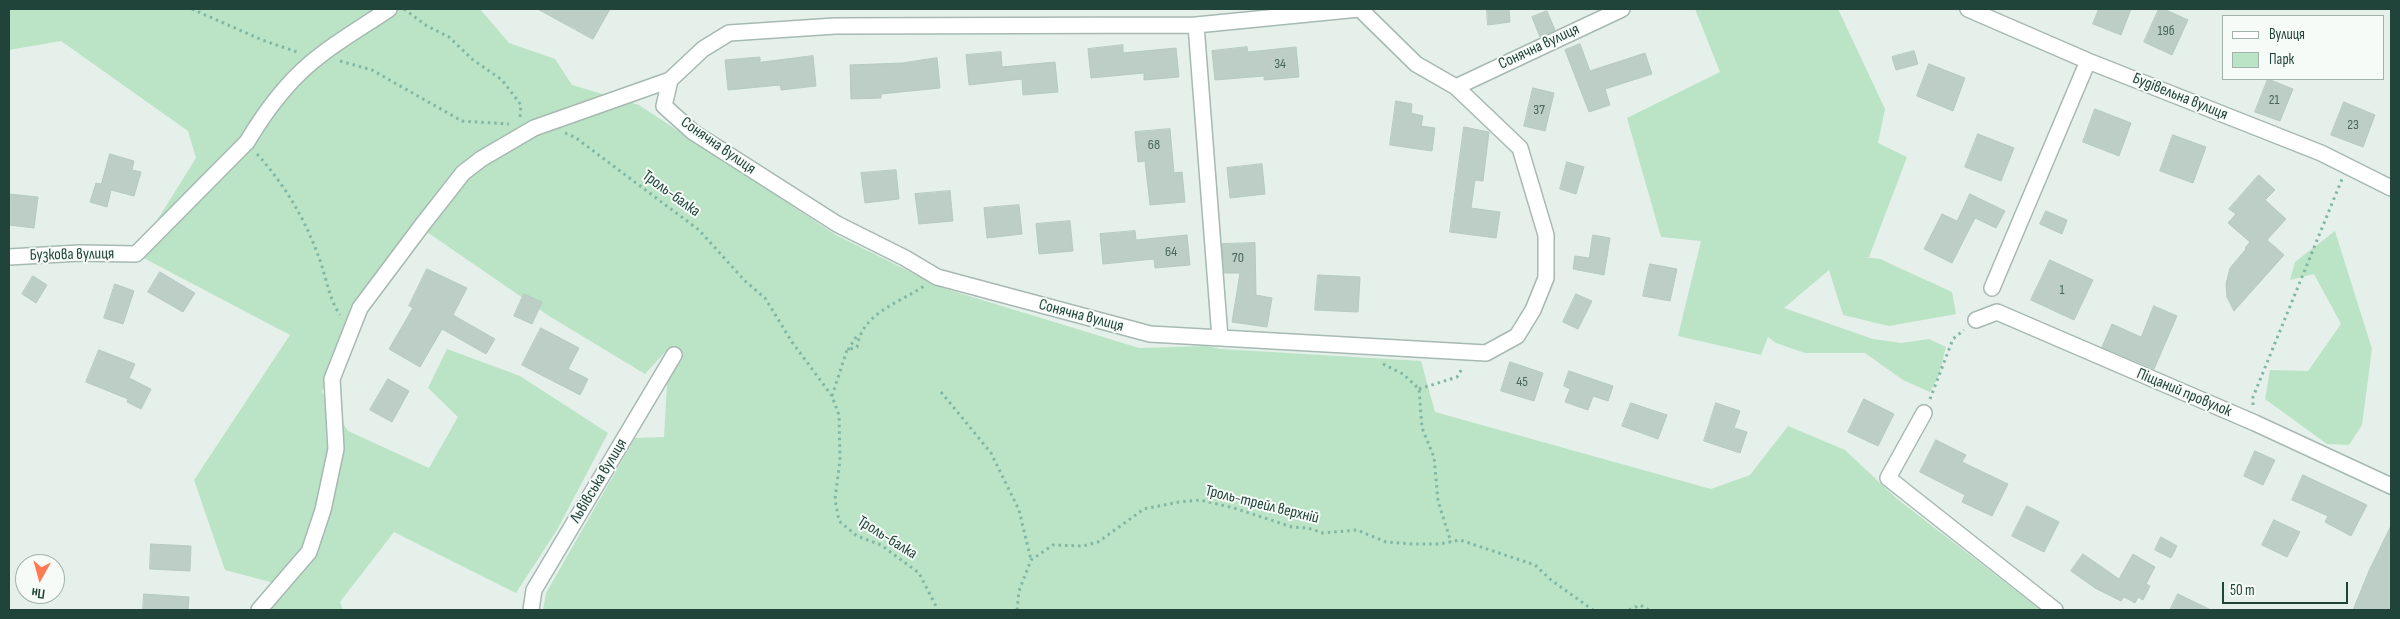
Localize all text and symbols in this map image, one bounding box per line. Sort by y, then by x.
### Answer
legend [2222,15,2385,80]
street label: Сонячна вулиця [1496,20,1582,74]
house number: 19б [2158,23,2174,39]
text: Вулиця [2269,25,2305,44]
text: Парк [2269,50,2294,69]
house number: 34 [1274,56,1286,72]
street label: Будівельна вулиця [2130,69,2230,125]
house number: 21 [2269,92,2279,108]
house number: 37 [1533,102,1545,118]
street label: Сонячна вулиця [677,113,759,179]
house number: 23 [2347,117,2359,133]
house number: 68 [1148,137,1160,153]
street label: Троль-балка [638,167,704,221]
house number: 64 [1165,244,1177,260]
street label: Бузкова вулиця [30,245,114,265]
house number: 70 [1232,250,1244,266]
house number: 1 [2060,282,2064,298]
street label: Сонячна вулиця [1036,295,1126,337]
street label: Піщаний провулок [2134,364,2234,422]
house number: 45 [1516,374,1528,390]
street label: Львівська вулиця [566,435,632,527]
street label: Троль-трейл верхній [1203,482,1321,528]
street label: Троль-балка [854,512,920,564]
north arrow [15,554,65,604]
scale bar [2225,572,2351,604]
text: 50 m [2230,581,2255,600]
text: Пн [30,584,46,603]

